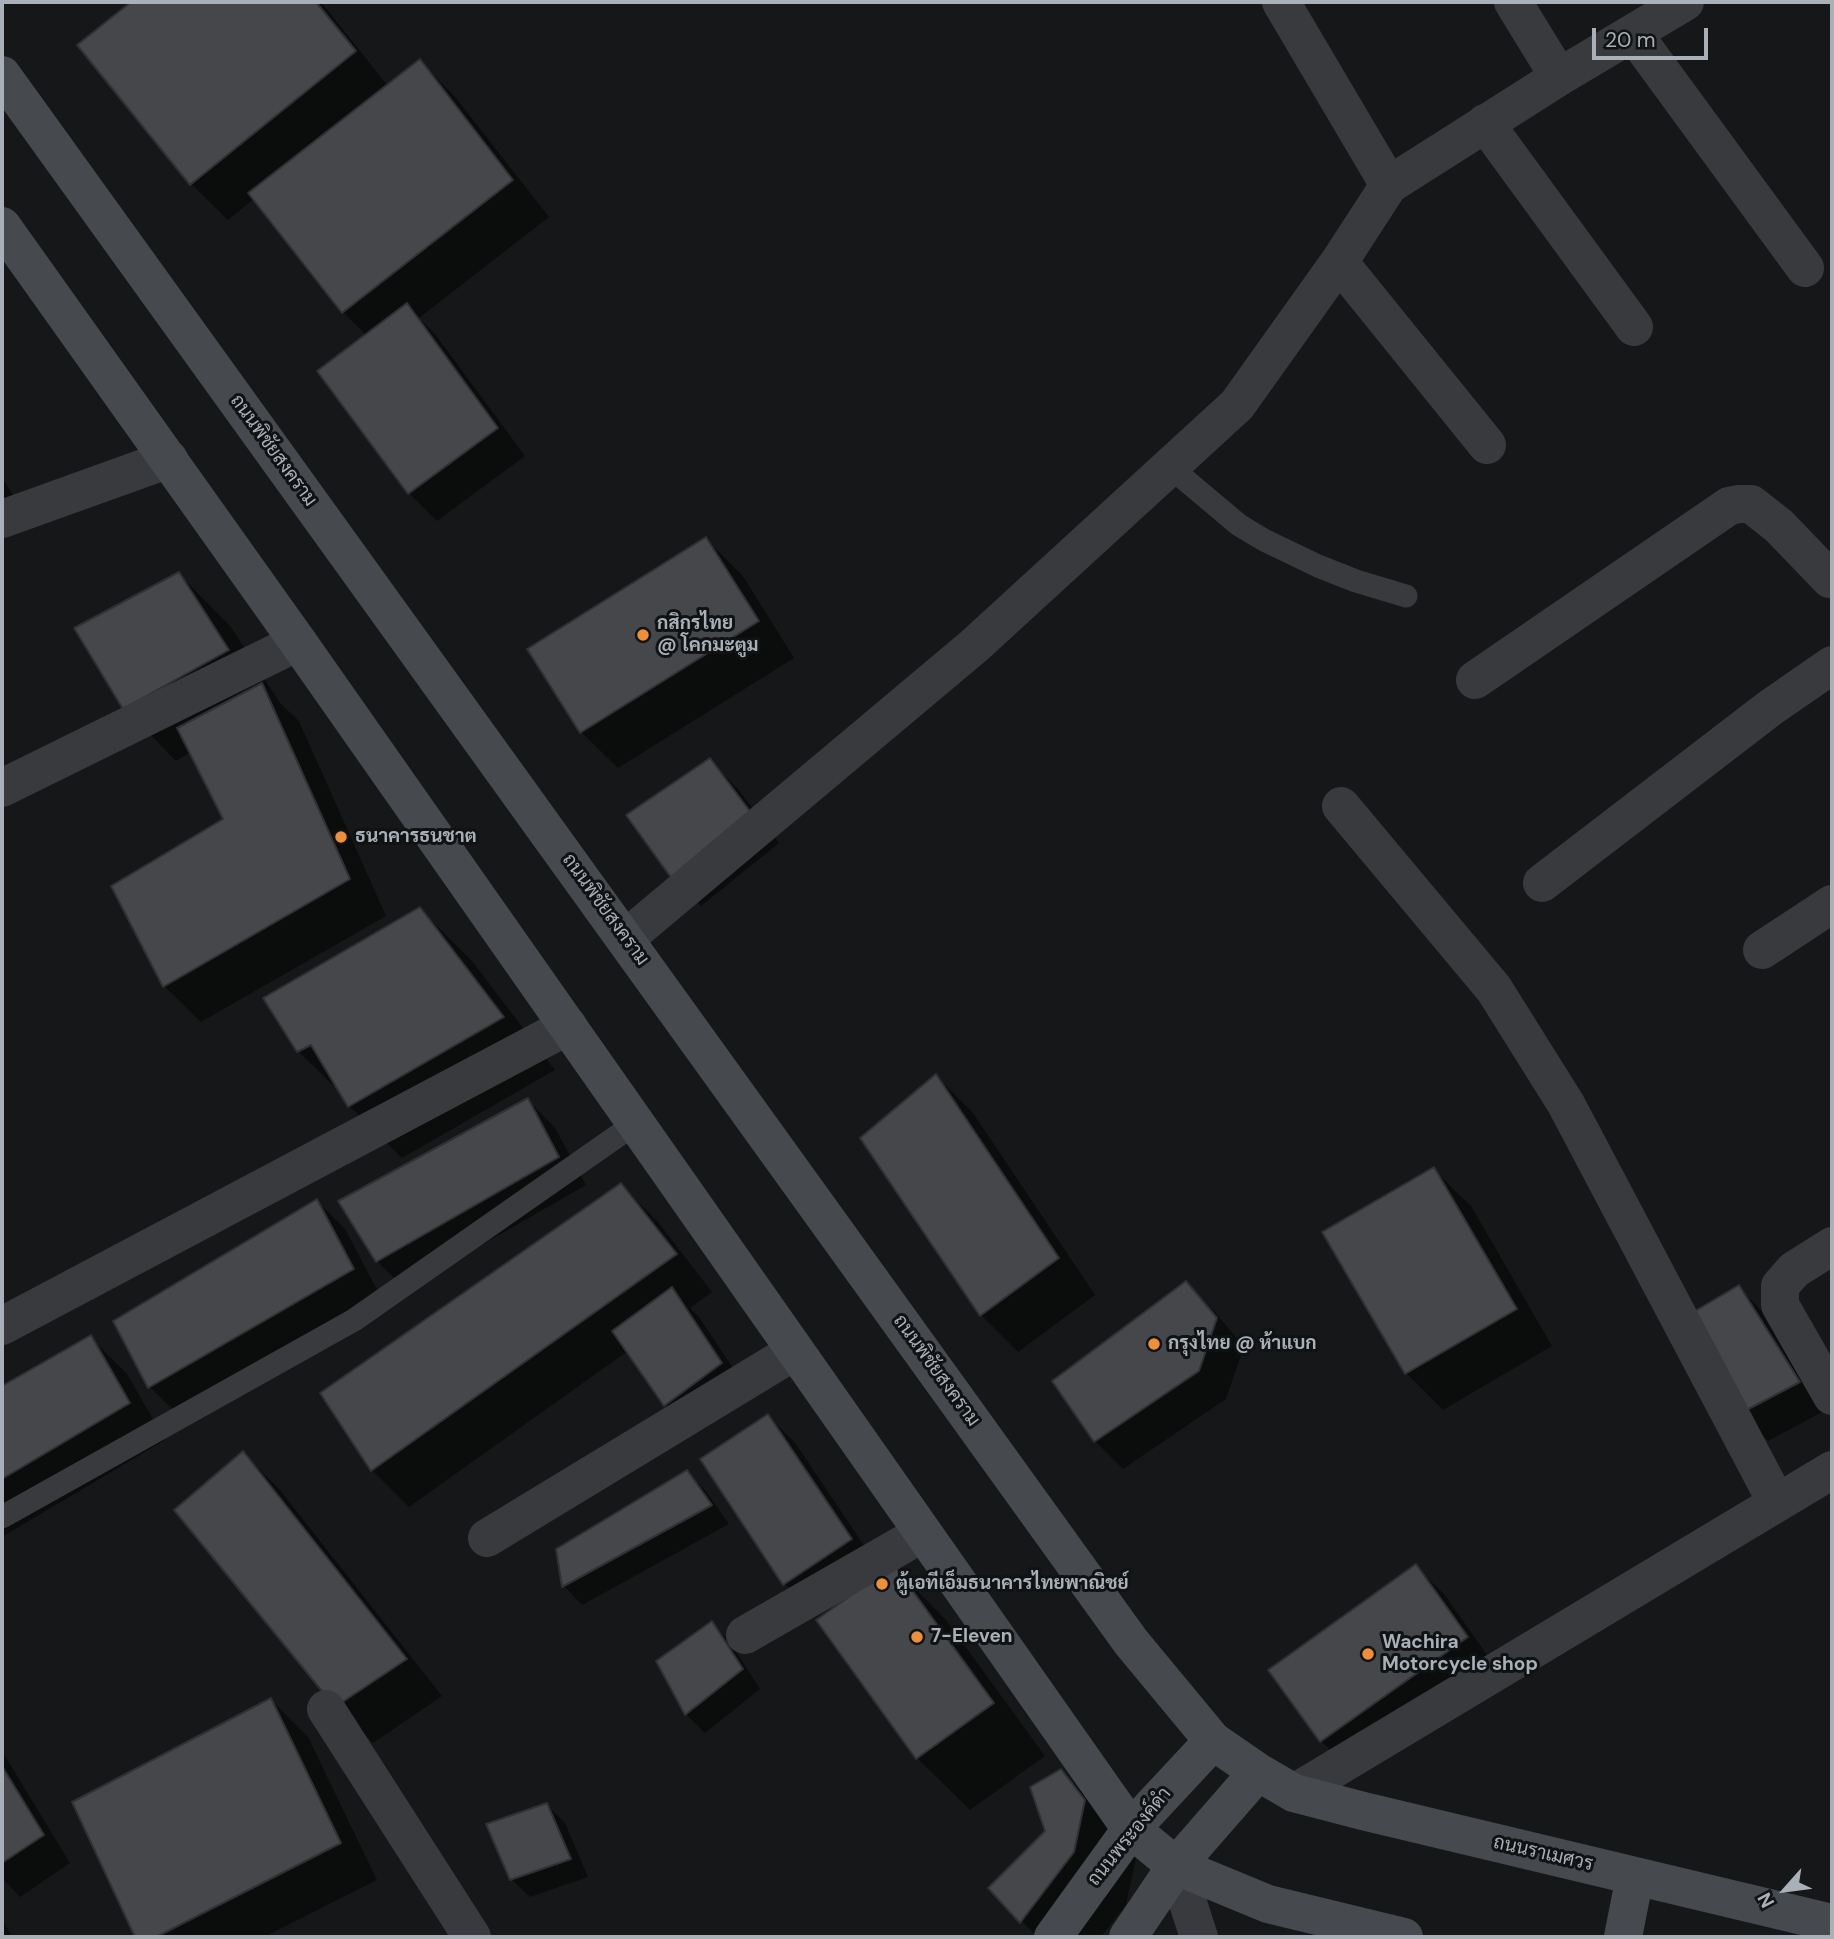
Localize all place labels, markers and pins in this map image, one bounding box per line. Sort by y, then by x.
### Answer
place label: กสิกรไทย @ โคกมะตูม [657,613,759,657]
marker: กสิกรไทย @ โคกมะตูม [635,627,651,643]
place label: ธนาคารธนชาต [355,826,477,848]
marker: ธนาคารธนชาต [333,829,349,845]
place label: กรุงไทย @ ห้าแบก [1168,1333,1317,1355]
marker: กรุงไทย @ ห้าแบก [1146,1336,1162,1352]
place label: ตู้เอทีเอ็มธนาคารไทยพาณิชย์ [896,1573,1129,1595]
marker: ตู้เอทีเอ็มธนาคารไทยพาณิชย์ [874,1576,890,1592]
place label: 7-Eleven [931,1626,1013,1648]
marker: 7-Eleven [909,1629,925,1645]
place label: Wachira Motorcycle shop [1382,1632,1538,1676]
marker: Wachira Motorcycle shop [1360,1646,1376,1662]

